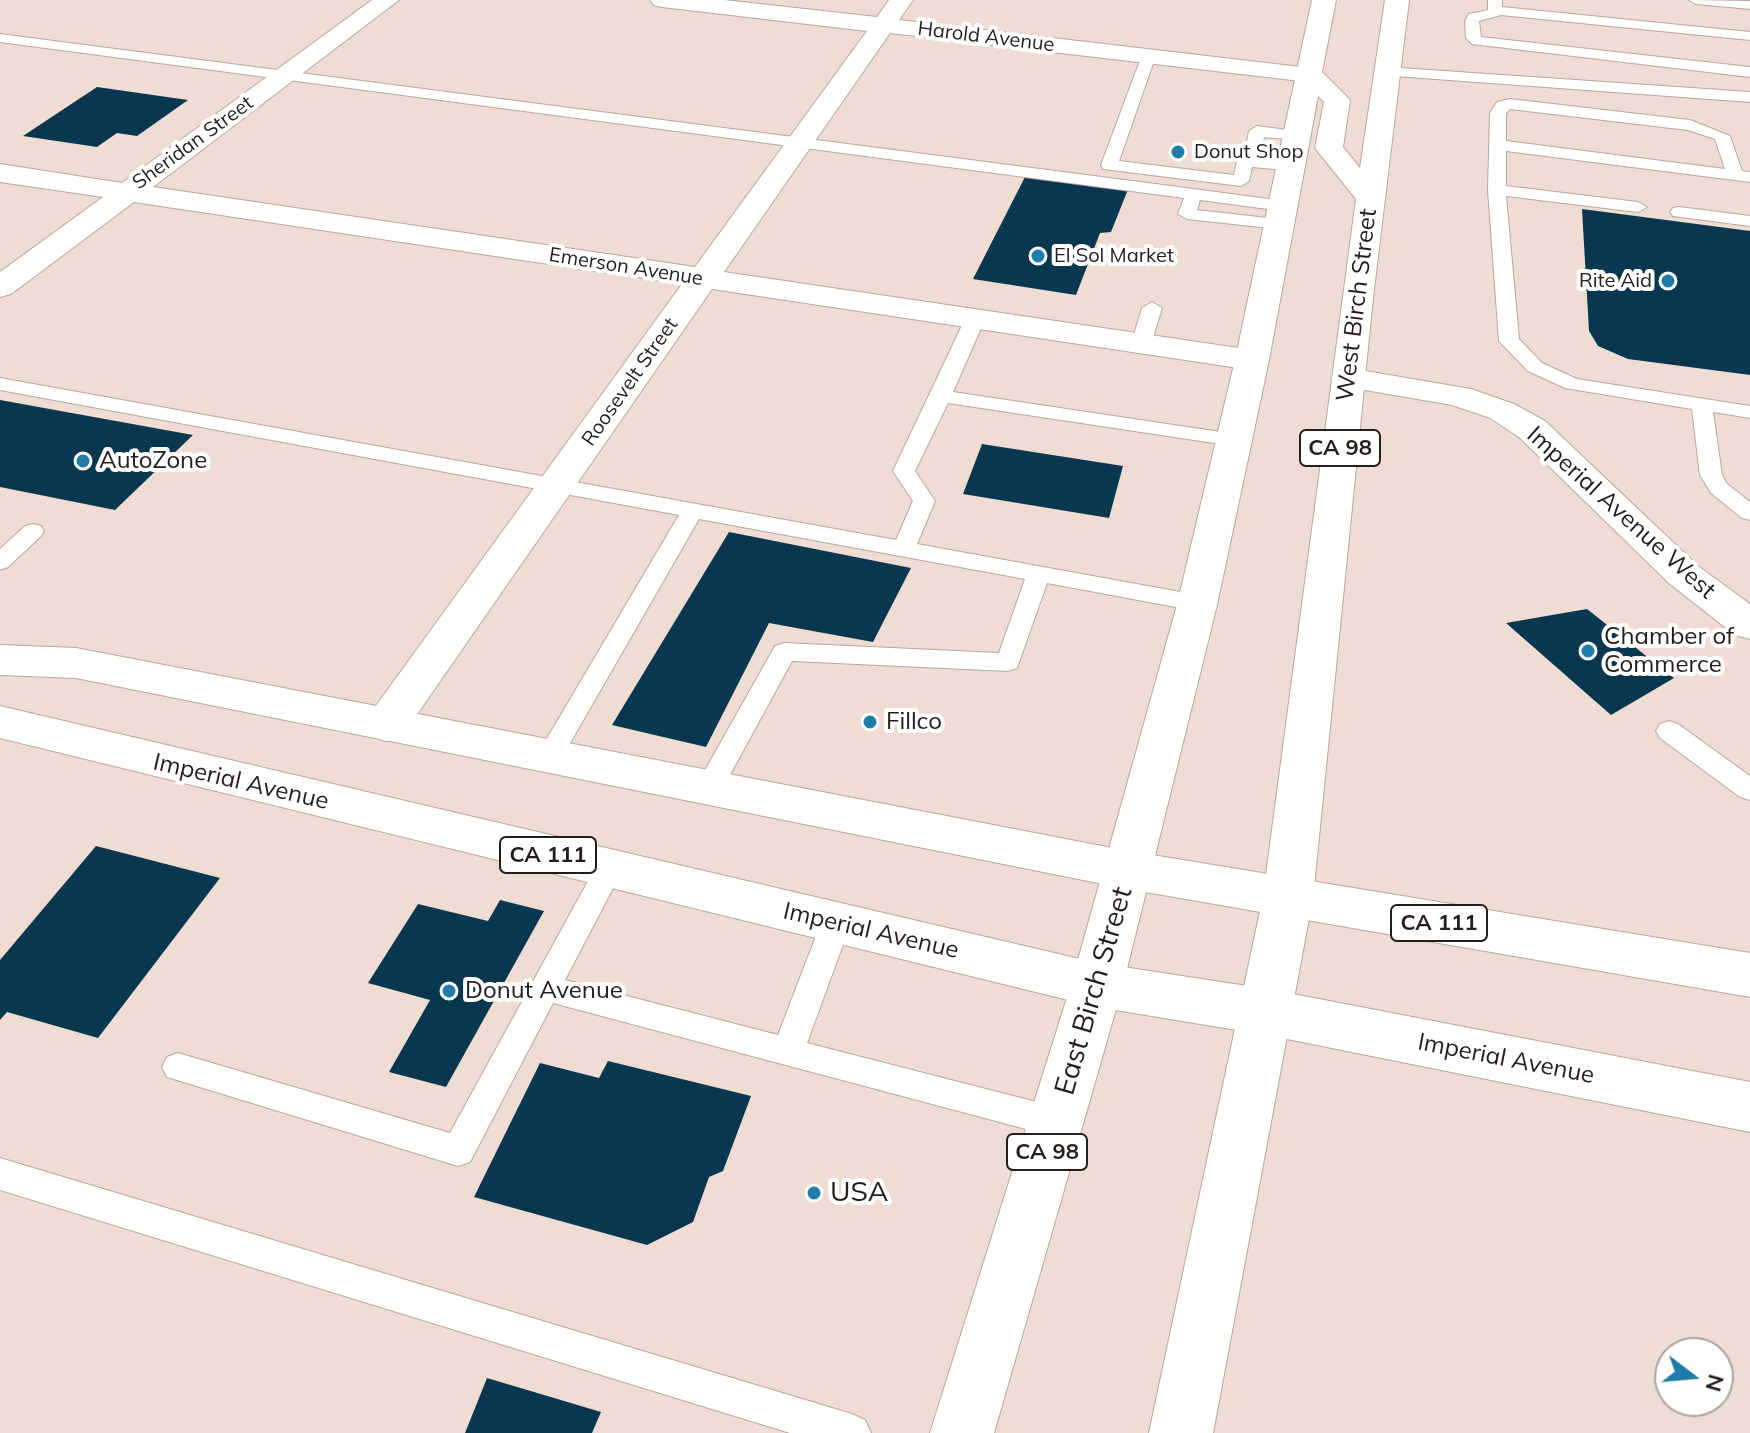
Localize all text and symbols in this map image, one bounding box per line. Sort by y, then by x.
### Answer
street label: Harold Avenue [916,17,1056,57]
street label: Sheridan Street [128,91,258,195]
place label: Donut Shop [1194,140,1303,164]
marker: Donut Shop [1169,143,1187,161]
street label: West Birch Street [1331,207,1383,403]
street label: Emerson Avenue [547,243,705,291]
place label: El Sol Market [1054,244,1174,268]
marker: El Sol Market [1029,247,1047,265]
place label: Rite Aid [1579,269,1652,293]
marker: Rite Aid [1659,272,1677,290]
street label: Roosevelt Street [577,313,683,451]
street label: Imperial Avenue West [1521,421,1721,605]
road number: CA 98 [1300,430,1380,466]
place label: AutoZone [99,447,207,475]
marker: AutoZone [74,452,92,470]
place label: Chamber of Commerce [1604,623,1734,679]
marker: Chamber of Commerce [1579,642,1597,660]
place label: Fillco [886,708,942,736]
marker: Fillco [861,713,879,731]
street label: Imperial Avenue [150,748,332,816]
road number: CA 111 [500,837,596,873]
street label: East Birch Street [1048,883,1140,1099]
street label: Imperial Avenue [780,897,962,965]
road number: CA 111 [1391,905,1487,941]
place label: Donut Avenue [465,977,623,1005]
marker: Donut Avenue [440,982,458,1000]
street label: Imperial Avenue [1415,1028,1597,1090]
road number: CA 98 [1007,1134,1087,1170]
place label: USA [830,1176,888,1210]
marker: USA [805,1184,823,1202]
north arrow [1654,1337,1734,1417]
text: N [1699,1371,1731,1395]

